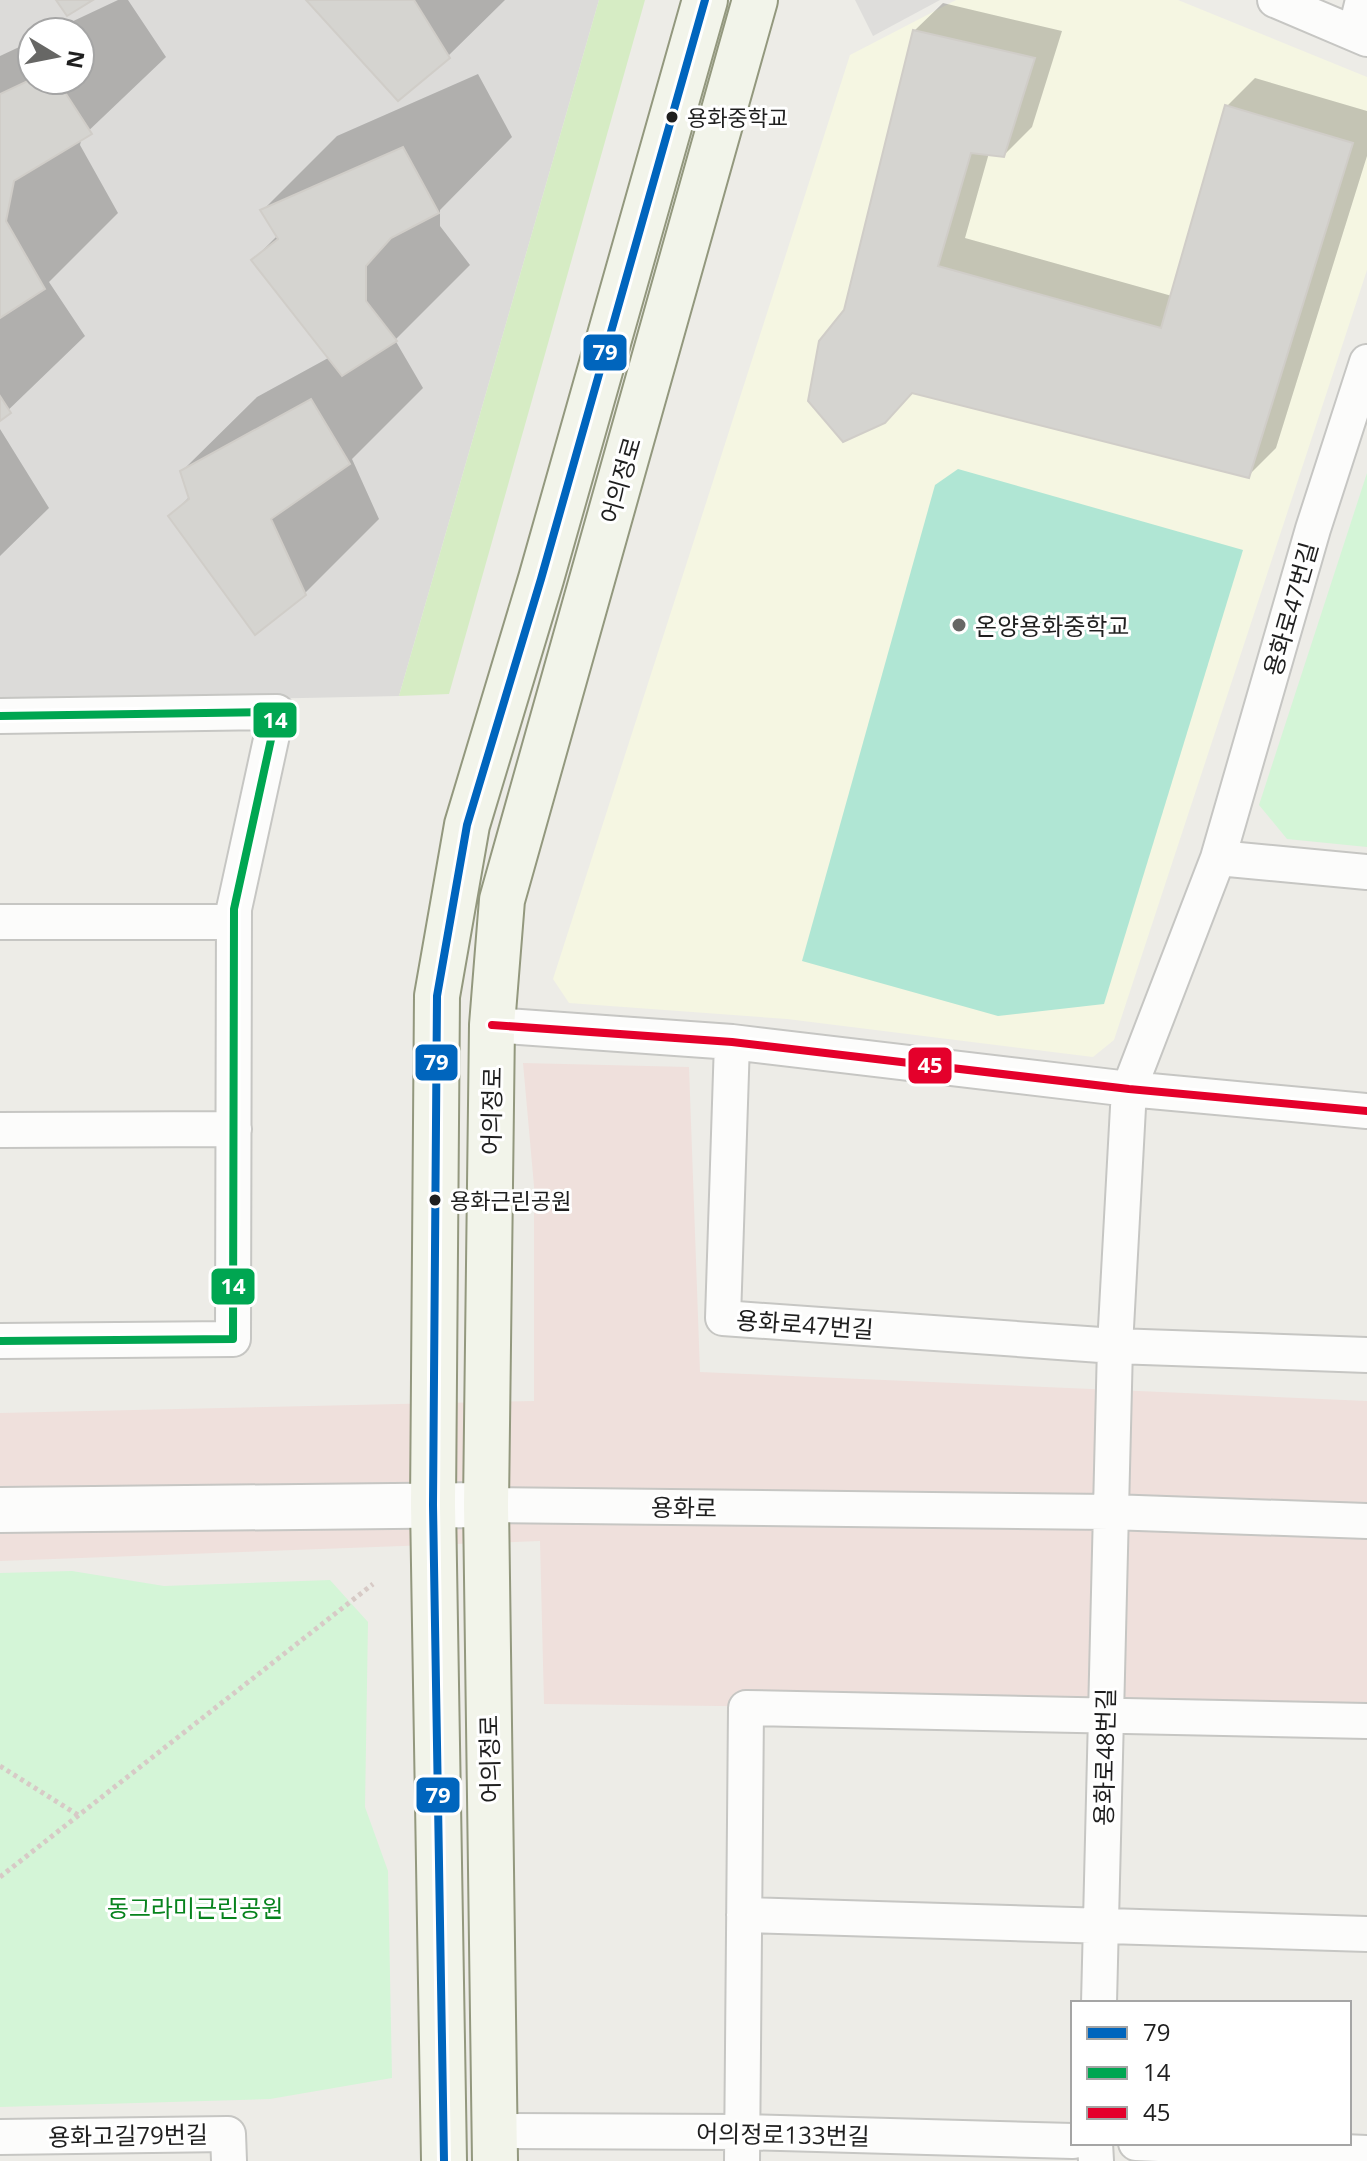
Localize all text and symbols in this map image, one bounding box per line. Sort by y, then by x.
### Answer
north arrow [16,16,96,96]
text: N [60,48,93,71]
place label: 용화중학교 [687,102,788,132]
marker: 용화중학교 [664,109,680,125]
line badge: 79 [582,333,628,372]
text: 79 [592,336,618,366]
street label: 어의정로 [592,433,648,527]
street label: 용화로47번길 [1255,538,1325,680]
place label: 온양용화중학교 [975,609,1130,642]
marker: 온양용화중학교 [950,616,968,634]
line badge: 14 [252,701,298,739]
text: 14 [262,704,288,734]
line badge: 79 [414,1043,459,1082]
text: 79 [423,1046,449,1076]
line badge: 45 [907,1046,953,1085]
text: 45 [917,1049,943,1079]
street label: 어의정로 [474,1067,508,1155]
place label: 용화근린공원 [450,1185,571,1215]
marker: 용화근린공원 [427,1192,443,1208]
line badge: 14 [210,1267,256,1306]
text: 14 [220,1270,246,1300]
street label: 용화로47번길 [735,1303,875,1345]
street label: 용화로 [651,1490,717,1524]
street label: 용화로48번길 [1086,1688,1122,1826]
street label: 어의정로 [472,1715,506,1803]
line badge: 79 [415,1776,461,1814]
text: 79 [425,1779,451,1809]
park label: 동그라미근린공원 [107,1891,283,1924]
legend [1071,2001,1351,2145]
text: 79 [1143,2015,1170,2048]
text: 14 [1143,2055,1171,2088]
text: 45 [1143,2095,1170,2128]
street label: 어의정로133번길 [696,2116,870,2152]
street label: 용화고길79번길 [48,2117,208,2153]

